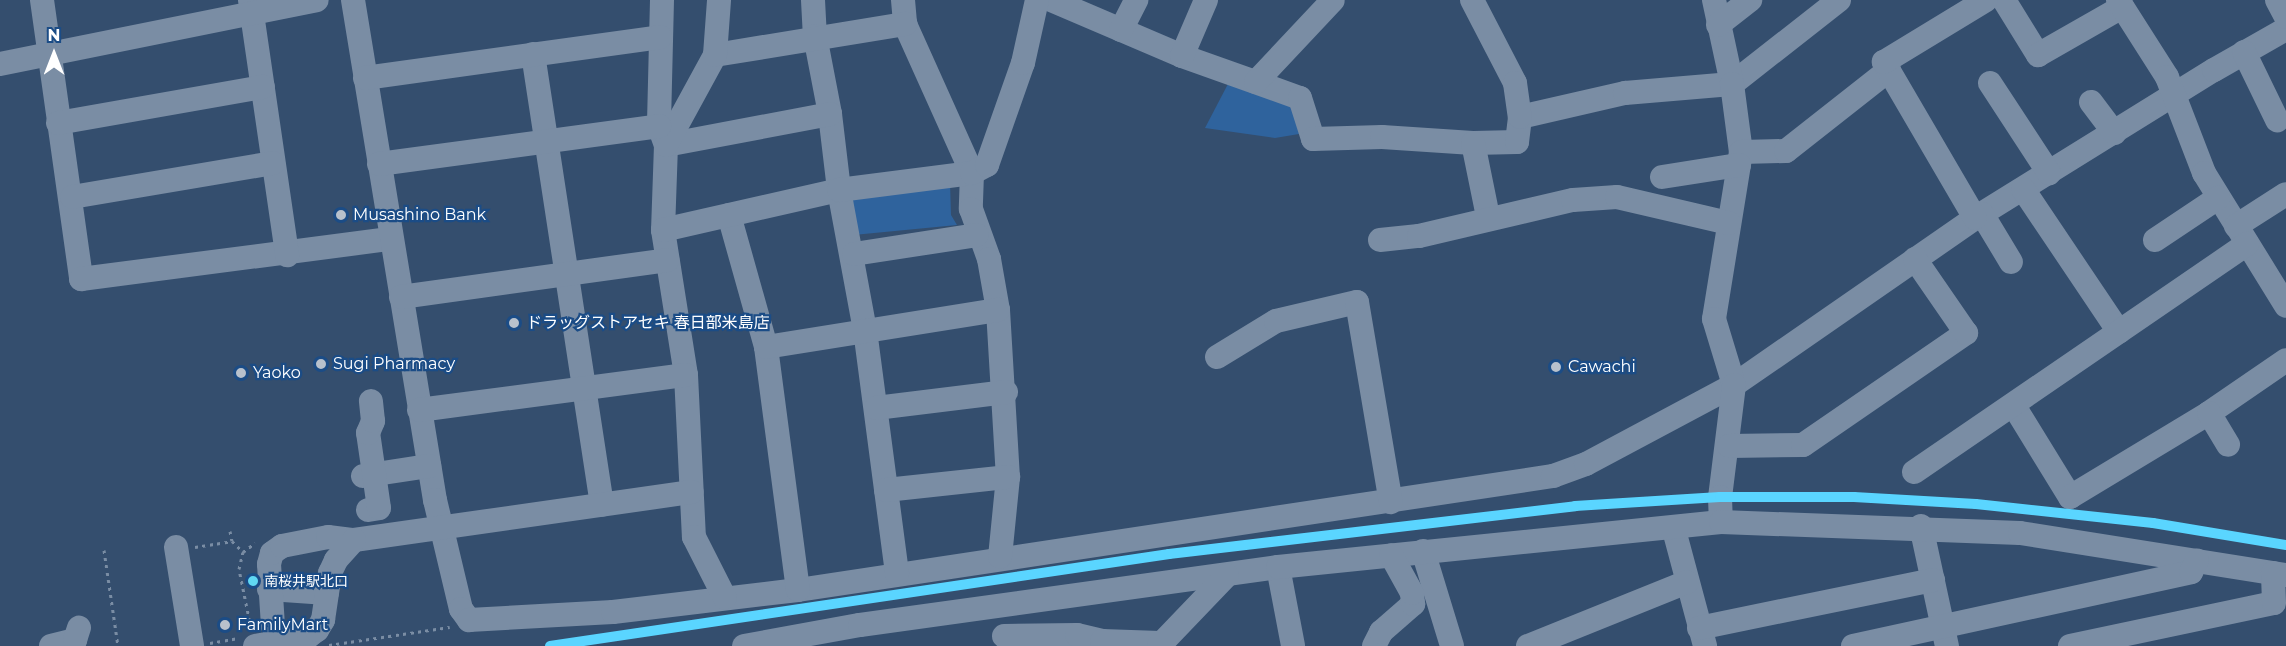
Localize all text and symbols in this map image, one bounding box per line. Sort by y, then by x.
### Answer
north arrow [24,24,84,84]
text: N [48,26,60,45]
place label: Musashino Bank [353,205,486,225]
marker: Musashino Bank [334,208,348,222]
place label: ドラッグストアセキ 春日部米島店 [526,313,770,333]
marker: ドラッグストアセキ 春日部米島店 [507,316,521,330]
place label: Sugi Pharmacy [333,354,455,374]
marker: Sugi Pharmacy [314,357,328,371]
place label: Cawachi [1568,357,1636,377]
marker: Cawachi [1549,360,1563,374]
place label: Yaoko [253,363,301,383]
marker: Yaoko [234,366,248,380]
place label: 南桜井駅北口 [264,573,348,589]
marker: 南桜井駅北口 [247,575,259,587]
place label: FamilyMart [237,615,328,635]
marker: FamilyMart [218,618,232,632]

